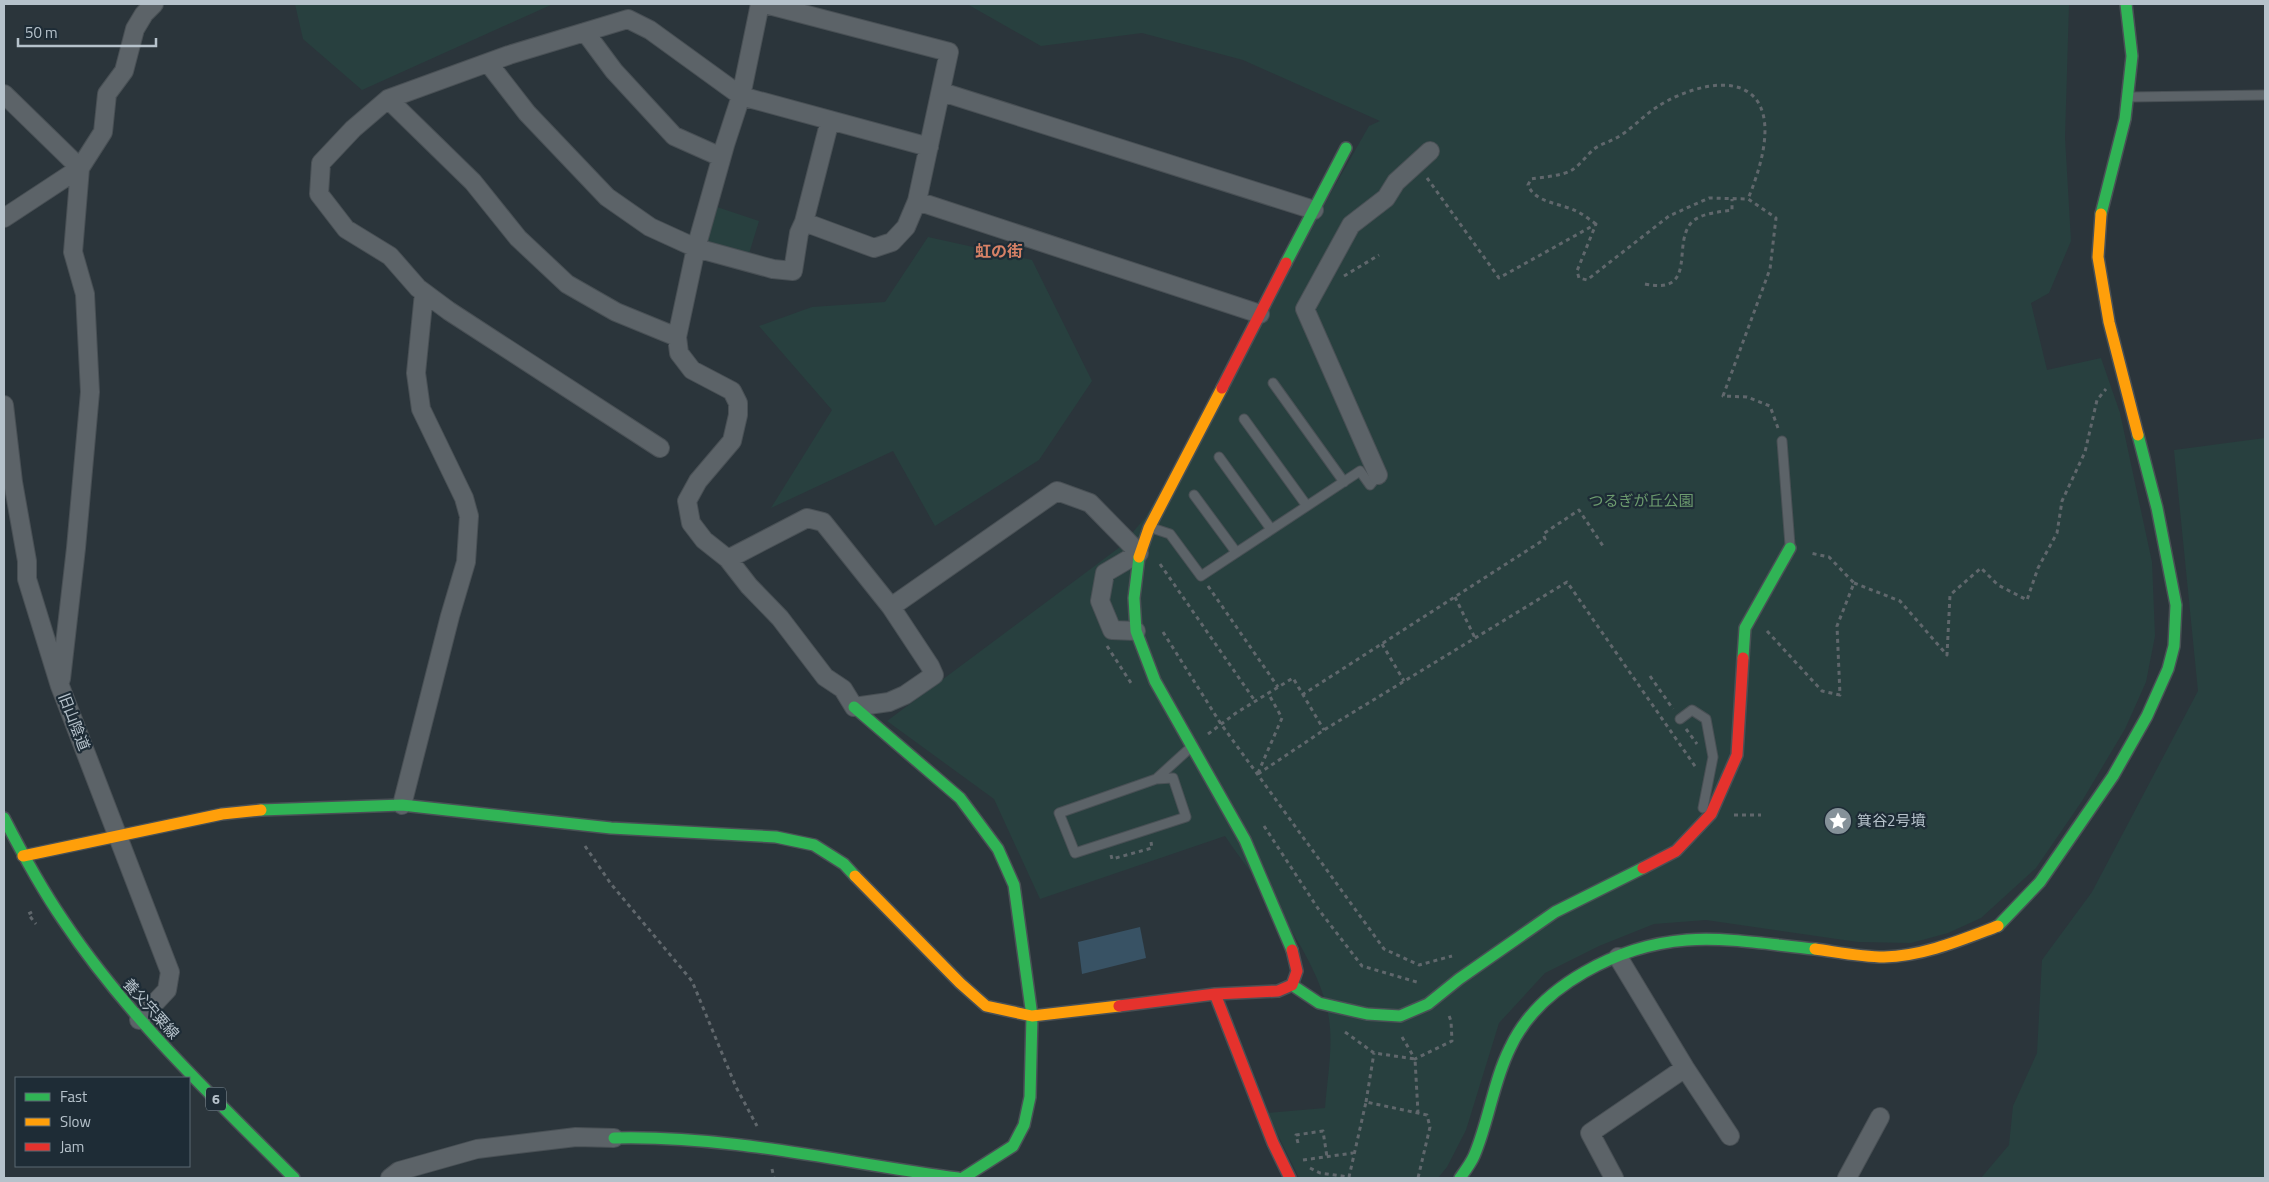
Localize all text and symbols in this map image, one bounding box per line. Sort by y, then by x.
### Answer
scale bar [18,15,155,47]
text: 50 m [25,21,58,44]
district label: 虹の街 [975,239,1023,263]
park label: つるぎが丘公園 [1588,489,1694,512]
street label: 旧山陰道 [53,690,96,754]
place icon: 箕谷2号墳 [1823,806,1853,836]
place label: 箕谷2号墳 [1857,809,1925,832]
street label: 養父宍粟線 [118,973,185,1044]
legend [15,1077,190,1167]
text: Fast [60,1085,88,1108]
road number: 6 [206,1088,226,1110]
text: Slow [60,1110,91,1133]
text: Jam [60,1135,84,1158]

